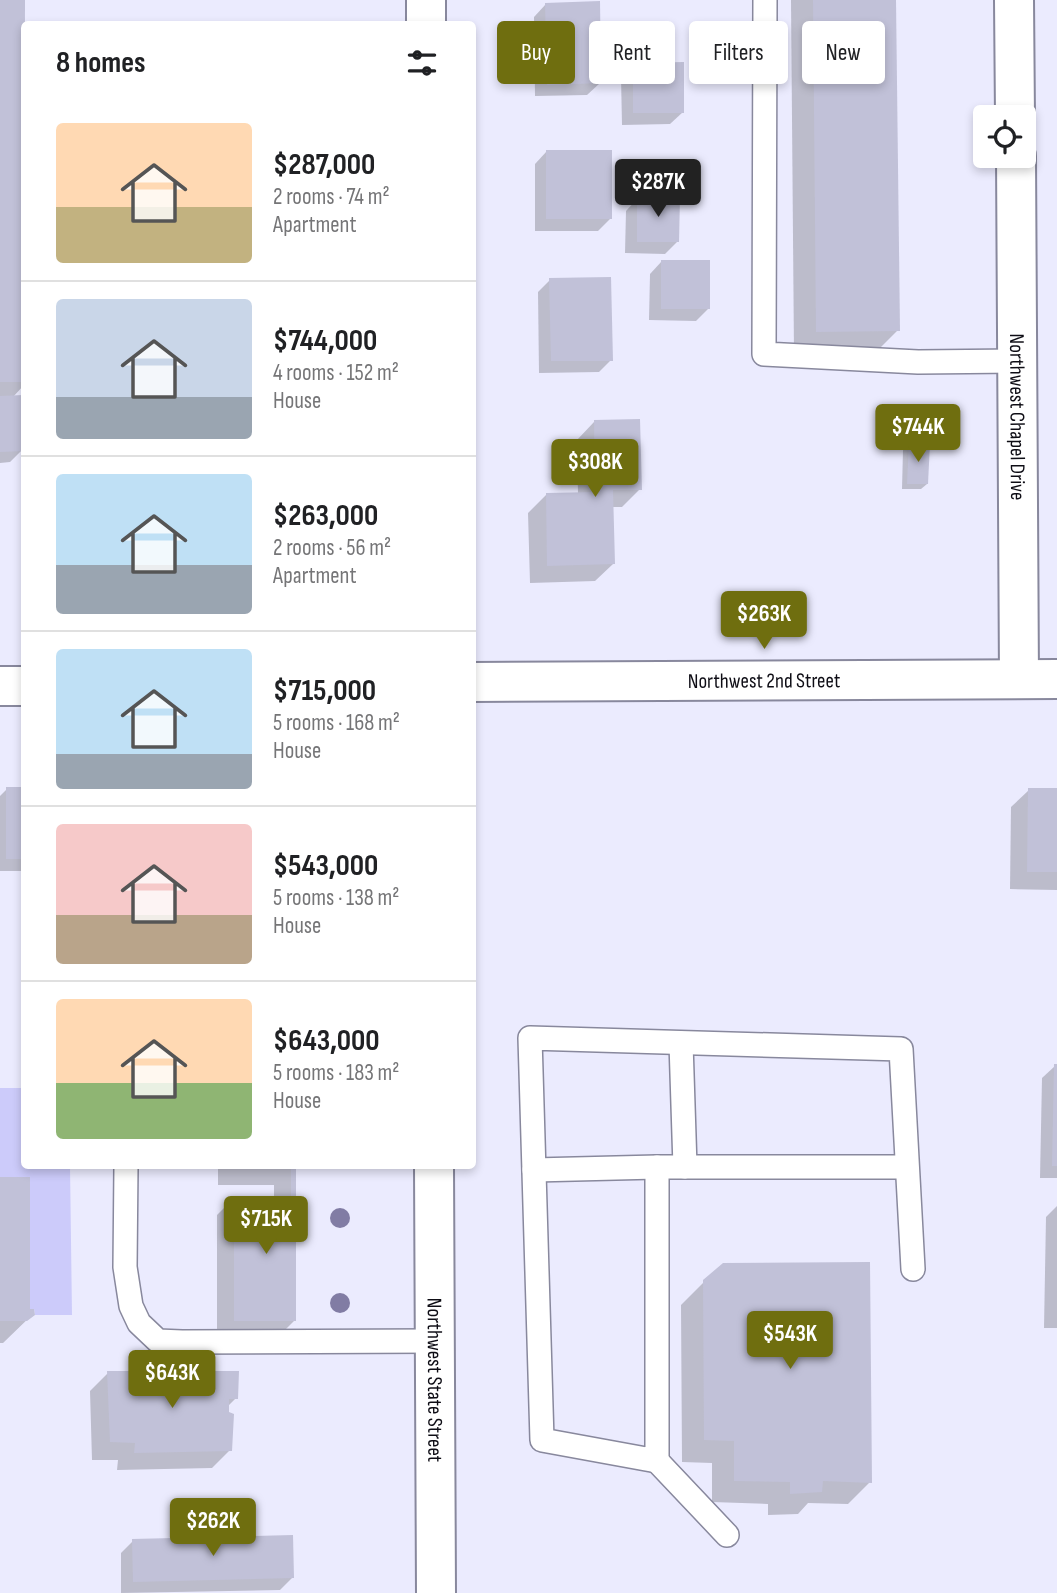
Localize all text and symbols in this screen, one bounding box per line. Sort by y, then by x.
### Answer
chip: Buy [497,21,575,84]
chip: Rent [589,21,675,84]
chip: Filters [689,21,788,84]
chip: New [802,21,885,84]
icon: filters [403,44,441,82]
text: 8 homes [56,45,145,81]
map controls [973,105,1036,168]
button: locate [973,105,1036,168]
text: $287,000 [273,147,375,183]
icon: home [112,151,196,235]
pin: $287K [609,160,707,219]
text: $287K [631,168,685,196]
text: 2 rooms · 74 m² [273,183,390,211]
text: Apartment [273,211,357,239]
text: $744,000 [273,323,377,359]
icon: home [112,327,196,411]
street label: Northwest Chapel Drive [1005,333,1030,501]
text: 4 rooms · 152 m² [273,359,399,387]
text: House [273,387,321,415]
pin: $744K [869,405,967,464]
text: $744K [891,413,945,441]
pin: $308K [546,440,644,499]
text: $308K [567,448,623,476]
text: $263,000 [273,498,378,534]
icon: home [112,502,196,586]
text: 2 rooms · 56 m² [273,534,391,562]
text: Apartment [273,562,357,590]
pin: $263K [715,592,813,651]
text: $263K [737,600,791,628]
street label: Northwest 2nd Street [688,668,840,693]
text: $715,000 [273,673,376,709]
icon: home [112,677,196,761]
text: 5 rooms · 168 m² [273,709,400,737]
text: House [273,737,321,765]
text: $543,000 [273,848,378,884]
icon: home [112,852,196,936]
text: 5 rooms · 138 m² [273,884,399,912]
text: House [273,912,321,940]
text: $643,000 [273,1023,379,1059]
icon: home [112,1027,196,1111]
text: 5 rooms · 183 m² [273,1059,399,1087]
text: House [273,1087,321,1115]
pin: $715K [217,1196,315,1256]
text: $715K [240,1205,292,1233]
street label: Northwest State Street [422,1298,448,1462]
pin: $543K [741,1312,839,1371]
text: $543K [763,1320,817,1348]
pin: $643K [123,1350,221,1410]
text: $643K [144,1359,200,1387]
pin: $262K [164,1498,262,1558]
text: $262K [186,1507,240,1535]

